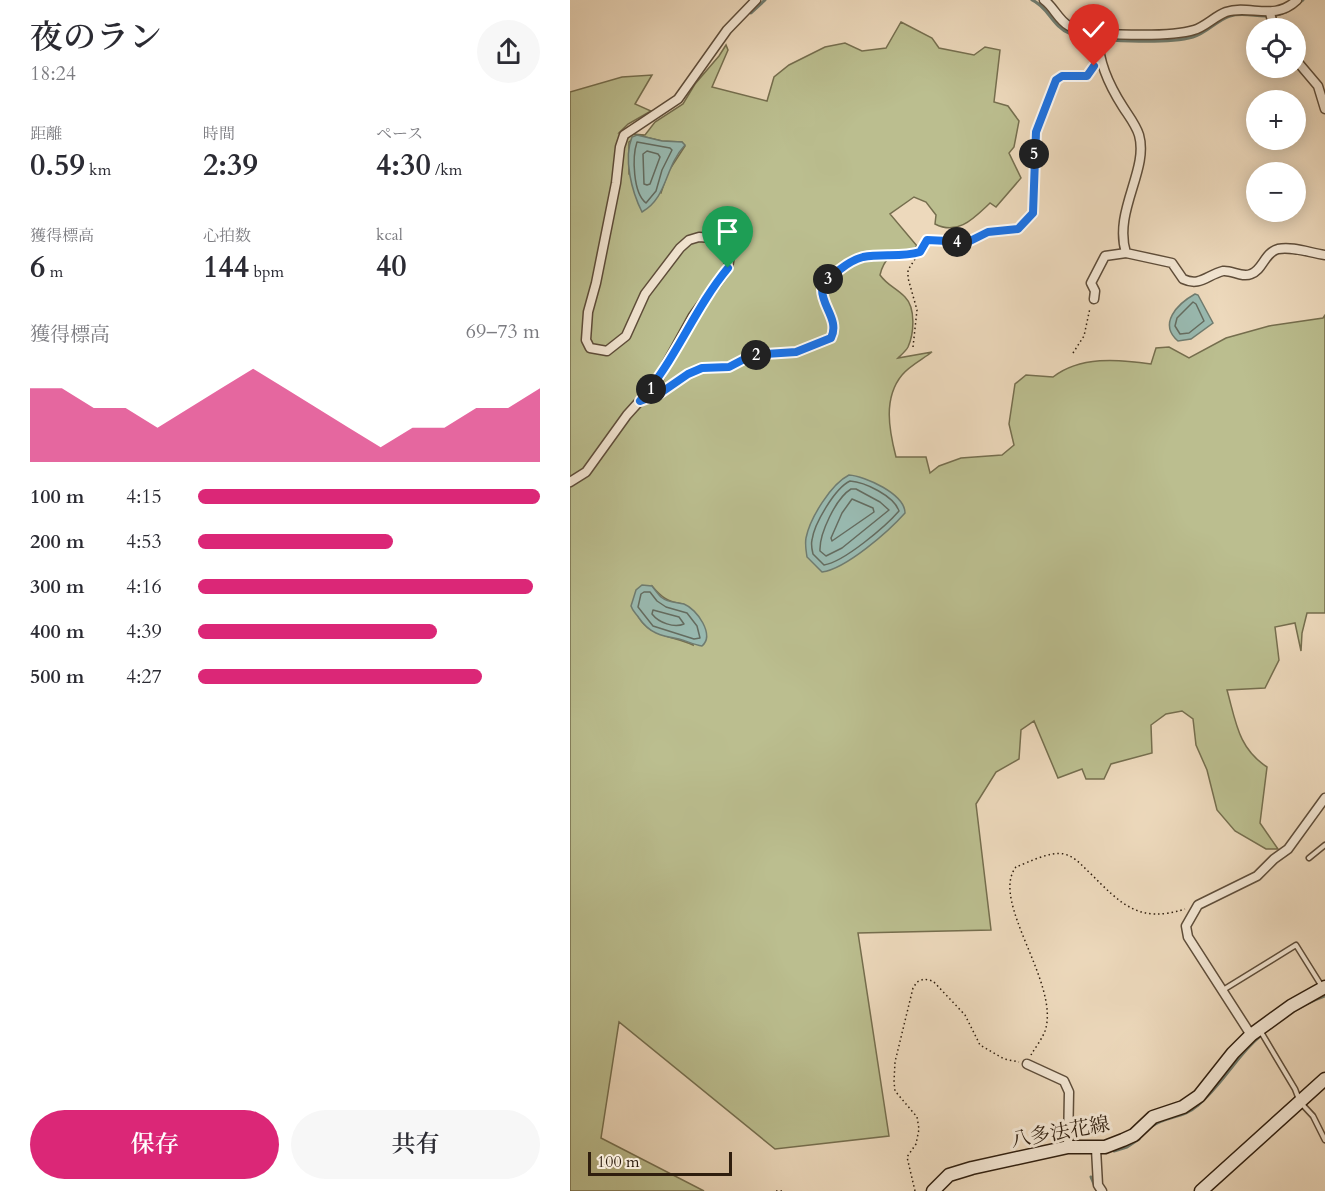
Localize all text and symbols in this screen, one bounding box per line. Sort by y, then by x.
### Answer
pin [1068,4,1119,66]
icon: check [1077,13,1110,46]
text: 夜のラン [30,15,162,60]
map controls [1246,18,1306,222]
button: locate [1246,18,1306,78]
button: share [477,20,540,83]
text: 18:24 [30,60,76,87]
button: + [1246,90,1306,150]
text: 距離 [30,123,62,145]
text: 時間 [203,123,235,145]
text: ペース [376,123,423,145]
pin: 5 [1019,139,1049,169]
text: 5 [1030,143,1038,165]
text: 0.59 [30,145,85,186]
text: 2:39 [203,145,258,186]
text: 4:30 [376,145,431,186]
text: km [85,159,111,181]
text: /km [431,159,462,181]
button: − [1246,162,1306,222]
pin [702,206,753,268]
icon: arrive [711,215,744,248]
text: kcal [376,224,403,246]
text: 獲得標高 [30,225,94,247]
text: 心拍数 [203,225,251,247]
pin: 4 [942,227,972,257]
text: 4 [953,231,961,253]
text: 40 [376,246,407,287]
text: 6 [30,247,45,288]
text: 144 [203,247,249,288]
text: m [45,261,63,283]
text: bpm [249,261,284,283]
pin: 3 [813,264,843,294]
text: 3 [824,268,832,290]
text: 69–73 m [466,318,540,345]
text: 獲得標高 [30,321,110,348]
pin: 2 [741,340,771,370]
text: 2 [752,344,760,366]
pin: 1 [636,374,666,404]
text: 1 [647,378,655,400]
text: 100 m [30,483,85,510]
text: 4:15 [126,483,162,510]
text: 200 m [30,528,85,555]
text: 4:53 [126,528,162,555]
text: 300 m [30,573,85,600]
text: 4:16 [126,573,162,600]
text: 400 m [30,618,85,645]
text: 4:39 [126,618,162,645]
text: 500 m [30,663,85,690]
text: 4:27 [126,663,162,690]
button: 保存 [30,1110,279,1179]
button: 共有 [291,1110,540,1179]
street label: 八多法花線 [1008,1110,1112,1154]
scale bar [588,1149,732,1176]
text: 100 m [597,1151,639,1173]

